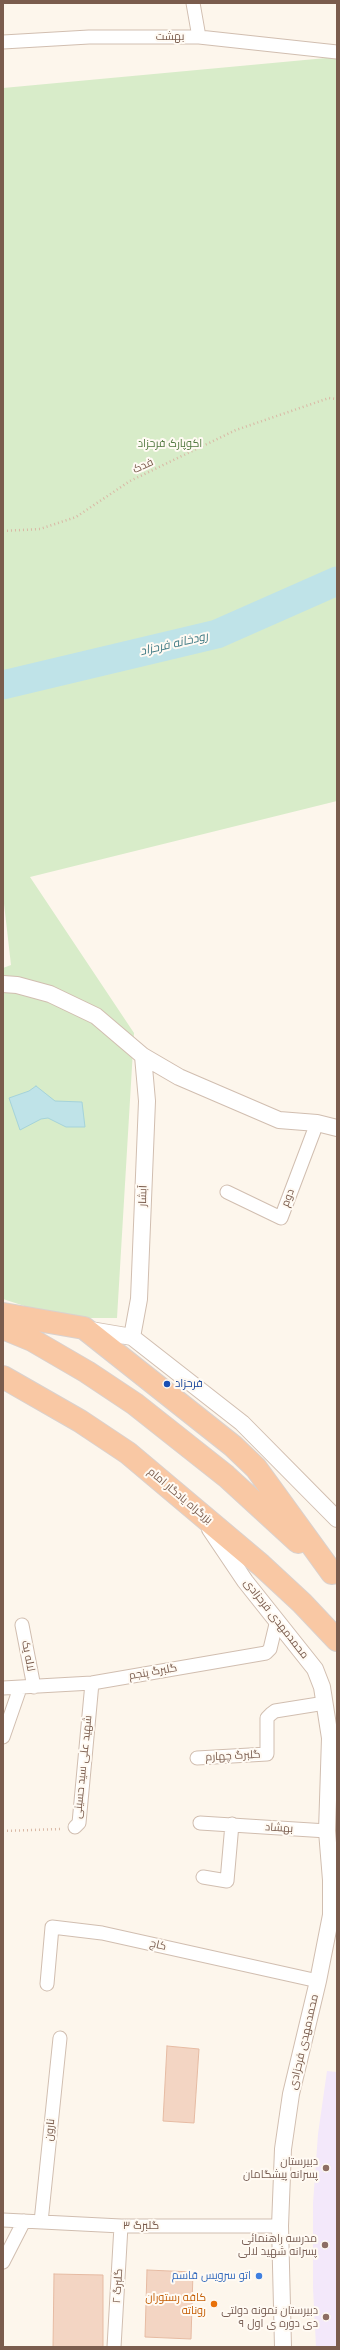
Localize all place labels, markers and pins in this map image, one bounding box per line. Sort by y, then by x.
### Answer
place label: فرحزاد [175,1377,203,1391]
marker: فرحزاد [162,1379,172,1389]
place label: دبیرستان پسرانه پیشگامان [243,2155,318,2181]
marker: دبیرستان پسرانه پیشگامان [321,2163,331,2173]
place label: مدرسه راهنمائی پسرانه شهید لالی [238,2232,317,2258]
marker: مدرسه راهنمائی پسرانه شهید لالی [320,2240,330,2250]
place label: اتو سرویس قاسم [172,2269,251,2283]
marker: اتو سرویس قاسم [254,2271,264,2281]
place label: کافه رستوران روناته [145,2291,206,2317]
marker: کافه رستوران روناته [209,2299,219,2309]
place label: دبیرستان نمونه دولتی ۹ دی دوره ی اول [221,2304,318,2330]
marker: دبیرستان نمونه دولتی ۹ دی دوره ی اول [321,2312,331,2322]

